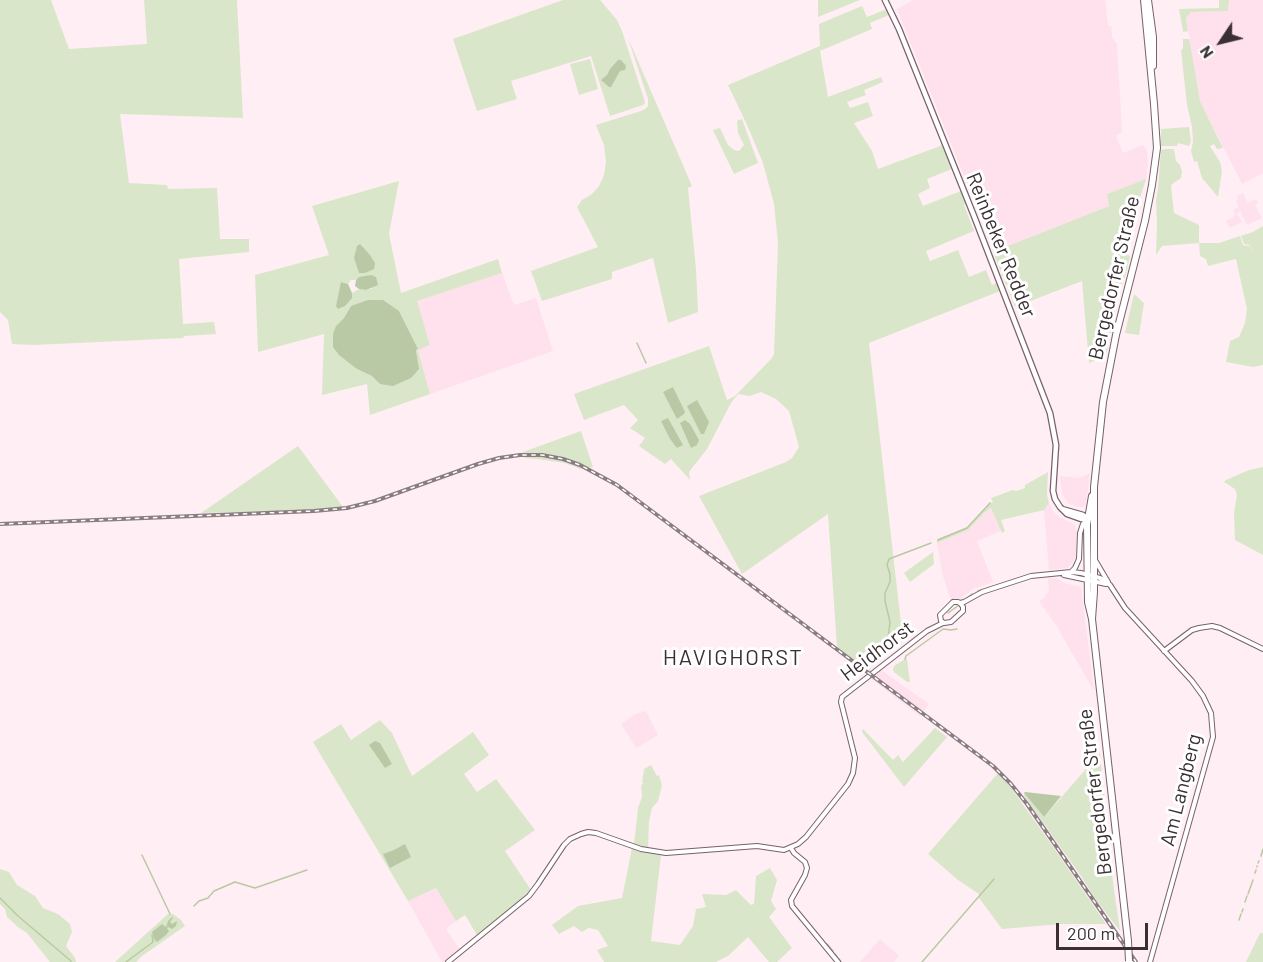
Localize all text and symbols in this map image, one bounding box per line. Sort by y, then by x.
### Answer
north arrow [1191,12,1251,72]
text: N [1195,43,1217,62]
street label: Reinbeker Redder [961,169,1041,321]
street label: Bergedorfer Straße [1083,194,1145,362]
street label: Heidhorst [836,616,918,686]
district label: HAVIGHORST [663,645,803,671]
street label: Bergedorfer Straße [1073,708,1117,876]
street label: Am Langberg [1155,731,1207,849]
scale bar [1059,911,1150,949]
text: 200 m [1067,922,1115,944]

